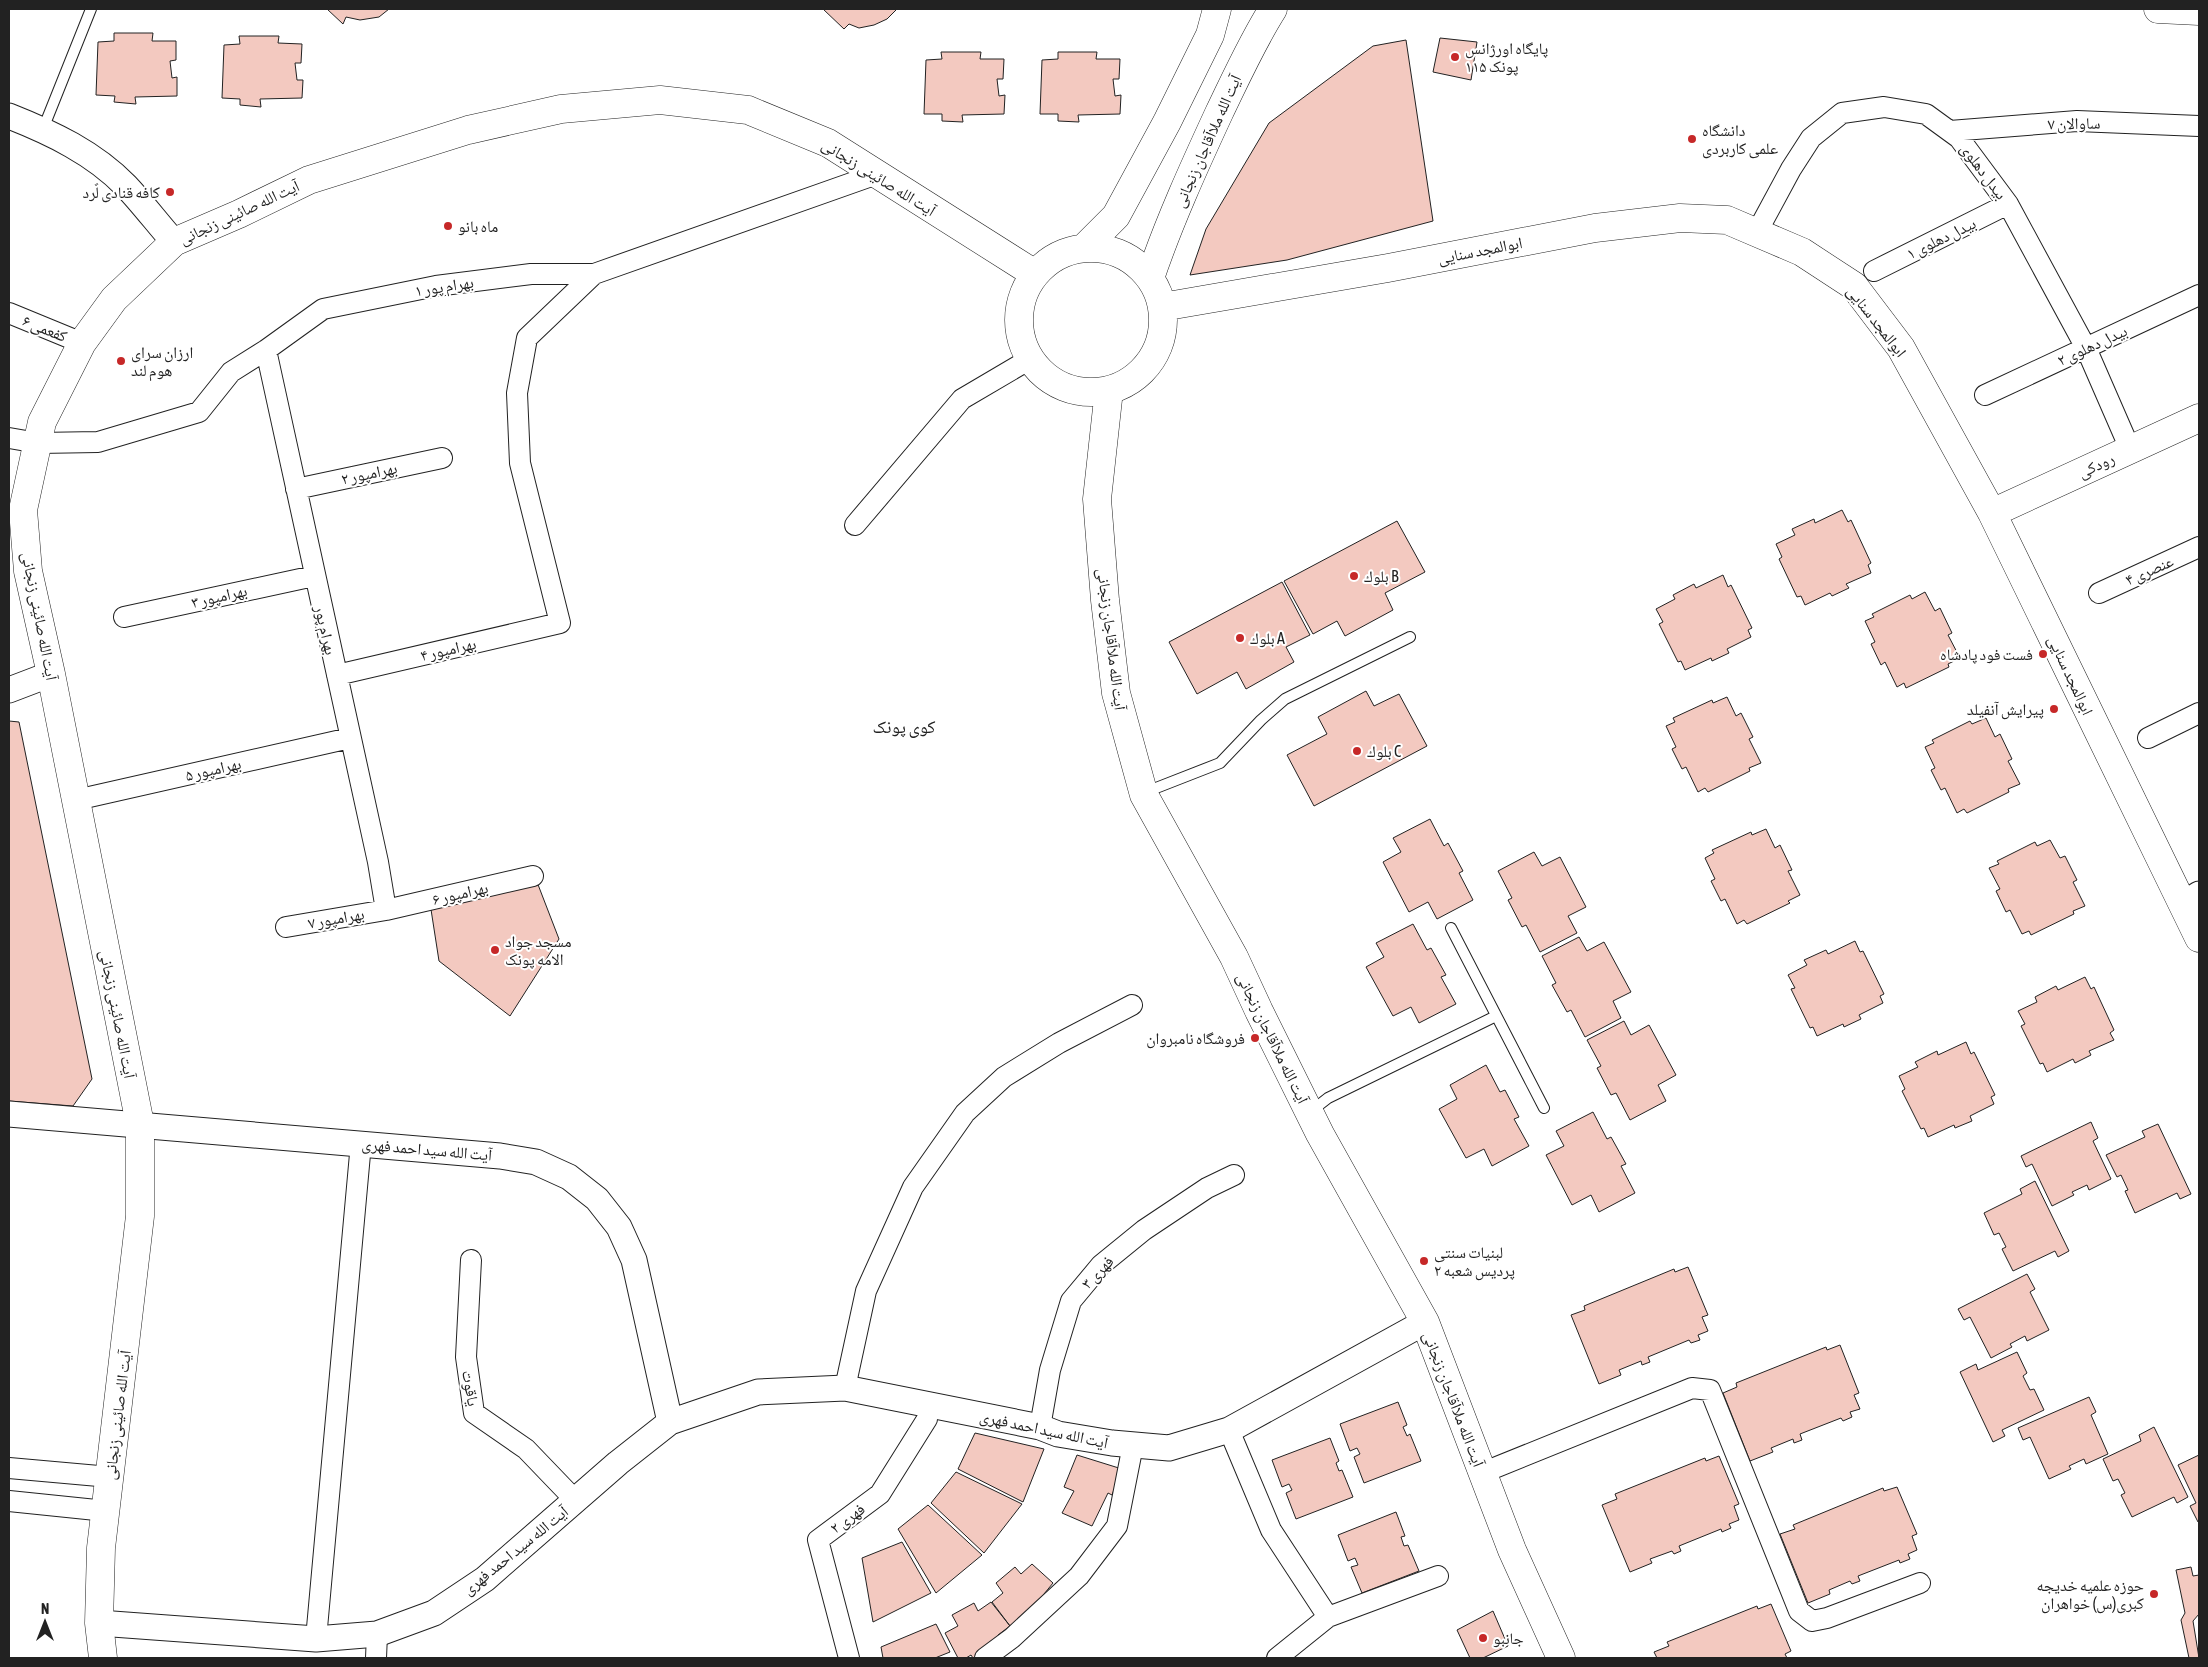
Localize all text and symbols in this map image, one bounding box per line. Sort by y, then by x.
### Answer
place label: پایگاه اورژانس ۱۱۵ پونک [1465,39,1549,76]
marker: پایگاه اورژانس ۱۱۵ پونک [1449,51,1461,63]
street label: آیت الله ملاآقاجان زنجانی [1170,71,1247,211]
street label: ساوالان ۷ [2047,114,2101,134]
place label: دانشگاه علمی کاربردی [1702,121,1778,159]
marker: دانشگاه علمی کاربردی [1686,133,1698,145]
street label: آیت الله صائینی زنجانی [818,135,940,221]
street label: بیدل دهلوی [1956,139,2011,204]
street label: آیت الله صائینی زنجانی [176,176,304,250]
place label: کافه قنادی لٌرد [83,183,160,203]
marker: کافه قنادی لٌرد [164,186,176,198]
street label: بیدل دهلوی ۱ [1903,213,1979,264]
place label: ماه بانو [458,217,498,236]
marker: ماه بانو [442,220,454,232]
street label: ابوالمجد سنایی [1436,233,1524,269]
street label: بهرام پور ۱ [413,272,475,302]
street label: ابوالمجد سنایی [1842,282,1910,362]
street label: کفعمی ۶ [19,311,70,347]
street label: بیدل دهلوی ۲ [2054,321,2131,371]
place label: ارزان سرای هوم لند [131,343,193,381]
marker: ارزان سرای هوم لند [115,355,127,367]
street label: رودکی [2075,449,2118,483]
street label: بهرامپور ۲ [339,458,399,489]
street label: آیت الله صائینی زنجانی [17,550,61,683]
street label: عنصری ۴ [2122,551,2177,590]
street label: آیت الله ملاآقاجان زنجانی [1092,567,1130,712]
place label: بلوك B [1364,567,1399,586]
marker: بلوك B [1348,570,1360,582]
street label: بهرامپور ۳ [189,581,249,612]
street label: بهرام پور [309,603,340,657]
place label: بلوك A [1250,629,1285,648]
marker: بلوك A [1234,632,1246,644]
street label: ابوالمجد سنایی [2043,632,2097,718]
street label: بهرامپور ۴ [418,634,478,665]
place label: فست فود پادشاه [1940,645,2033,664]
marker: فست فود پادشاه [2037,648,2049,660]
place label: پیرایش آنفیلد [1967,700,2044,720]
marker: پیرایش آنفیلد [2048,703,2060,715]
district label: کوی پونک [873,716,936,738]
place label: بلوك C [1367,742,1401,761]
marker: بلوك C [1351,745,1363,757]
street label: بهرامپور ۵ [183,754,243,785]
street label: بهرامپور ۶ [430,878,490,909]
street label: بهرامپور ۷ [306,904,366,933]
place label: مسجد جواد الامه پونک [505,932,571,969]
marker: مسجد جواد الامه پونک [489,944,501,956]
street label: آیت الله صائینی زنجانی [95,948,139,1081]
street label: آیت الله ملاآقاجان زنجانی [1232,970,1313,1108]
place label: فروشگاه نامبروان [1146,1029,1245,1049]
marker: فروشگاه نامبروان [1249,1032,1261,1044]
street label: آیت الله سید احمد فهری [361,1134,494,1166]
place label: لبنیات سنتی پردیس شعبه ۲ [1434,1243,1515,1281]
street label: فهری ۳ [1077,1252,1118,1294]
marker: لبنیات سنتی پردیس شعبه ۲ [1418,1255,1430,1267]
street label: آیت الله ملاآقاجان زنجانی [1418,1329,1488,1471]
street label: آیت الله صائینی زنجانی [100,1348,136,1481]
street label: یاقوت [458,1369,483,1408]
street label: آیت الله سید احمد فهری [978,1407,1111,1454]
street label: فهری ۲ [826,1499,869,1538]
street label: آیت الله سید احمد فهری [459,1501,573,1600]
place label: حوزه علمیه خدیجه کبری(س) خواهران [2037,1576,2144,1614]
marker: حوزه علمیه خدیجه کبری(س) خواهران [2148,1588,2160,1600]
north arrow [20,1597,70,1647]
text: N [41,1601,49,1617]
place label: جانبو [1493,1629,1524,1648]
marker: جانبو [1477,1632,1489,1644]

